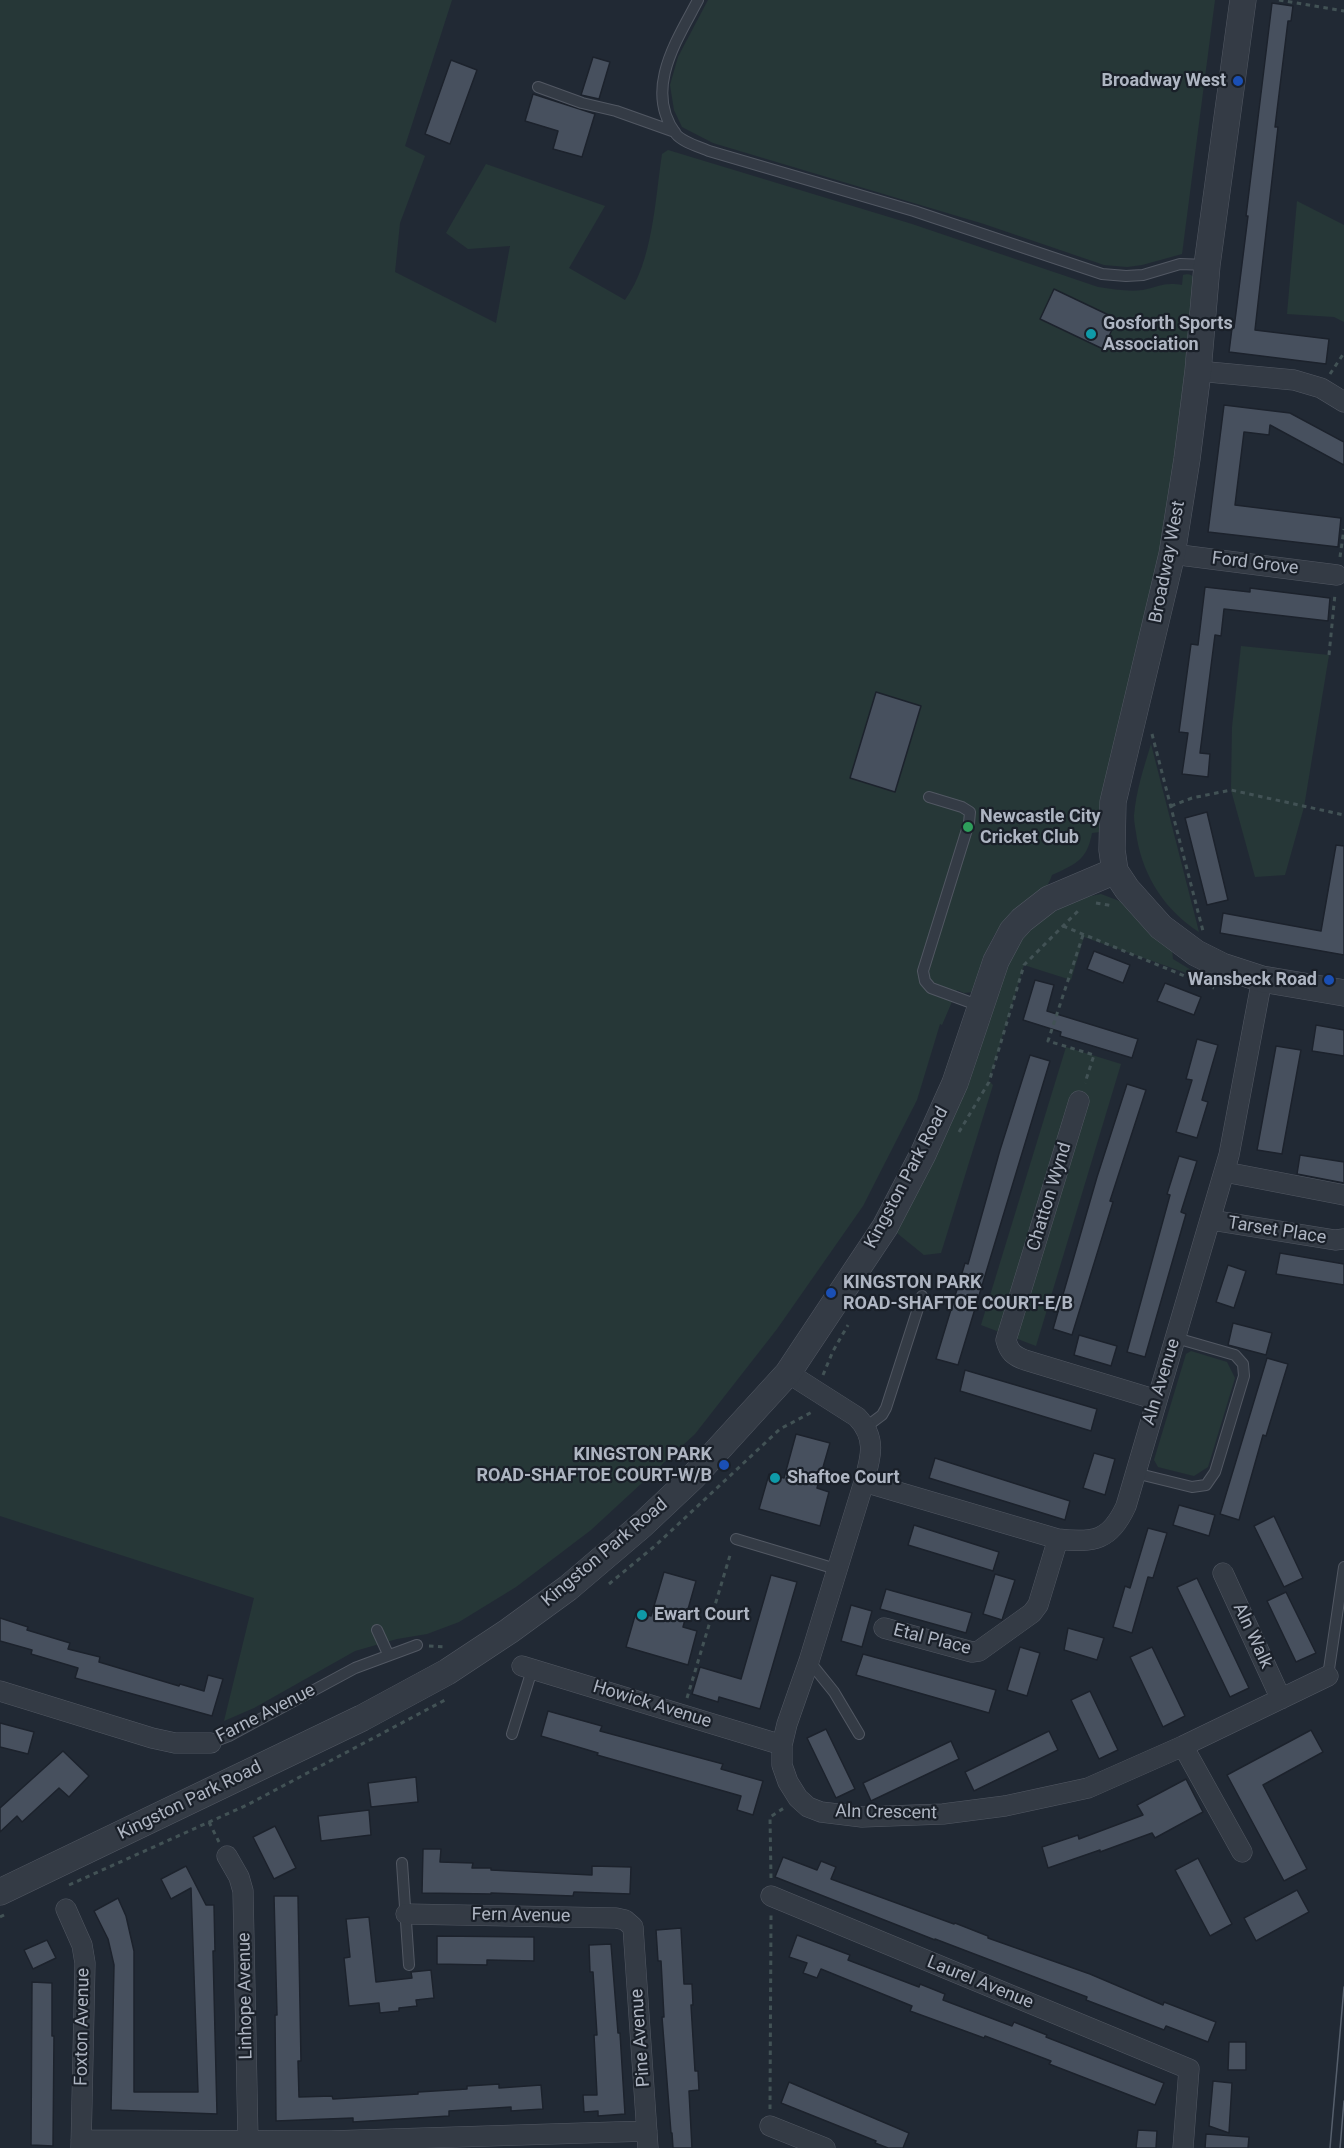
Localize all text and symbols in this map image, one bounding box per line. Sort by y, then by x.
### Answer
place label: Broadway West [1101,70,1226,92]
marker: Broadway West [1231,74,1245,88]
place label: Gosforth Sports Association [1103,313,1233,356]
marker: Gosforth Sports Association [1084,327,1098,341]
street label: Broadway West [1146,499,1190,625]
street label: Ford Grove [1210,548,1300,580]
place label: Newcastle City Cricket Club [980,806,1101,848]
marker: Newcastle City Cricket Club [961,820,975,834]
place label: Wansbeck Road [1188,969,1317,991]
marker: Wansbeck Road [1322,973,1336,987]
street label: Kingston Park Road [861,1103,953,1253]
street label: Chatton Wynd [1023,1140,1077,1254]
street label: Tarset Place [1226,1213,1328,1249]
place label: KINGSTON PARK ROAD-SHAFTOE COURT-E/B [843,1272,1073,1314]
marker: KINGSTON PARK ROAD-SHAFTOE COURT-E/B [824,1286,838,1300]
street label: Aln Avenue [1139,1336,1185,1428]
place label: KINGSTON PARK ROAD-SHAFTOE COURT-W/B [476,1444,712,1486]
marker: KINGSTON PARK ROAD-SHAFTOE COURT-W/B [717,1458,731,1472]
place label: Shaftoe Court [787,1467,900,1489]
marker: Shaftoe Court [768,1471,782,1485]
street label: Kingston Park Road [538,1494,672,1612]
street label: Aln Walk [1228,1600,1276,1672]
place label: Ewart Court [654,1604,750,1626]
marker: Ewart Court [635,1608,649,1622]
street label: Etal Place [891,1620,973,1660]
street label: Howick Avenue [590,1677,714,1733]
street label: Farne Avenue [213,1680,319,1748]
street label: Kingston Park Road [115,1757,265,1845]
street label: Aln Crescent [835,1801,937,1825]
street label: Fern Avenue [471,1904,571,1928]
street label: Linhope Avenue [234,1932,258,2060]
street label: Laurel Avenue [924,1952,1036,2014]
street label: Foxton Avenue [71,1968,95,2086]
street label: Pine Avenue [627,1988,655,2088]

